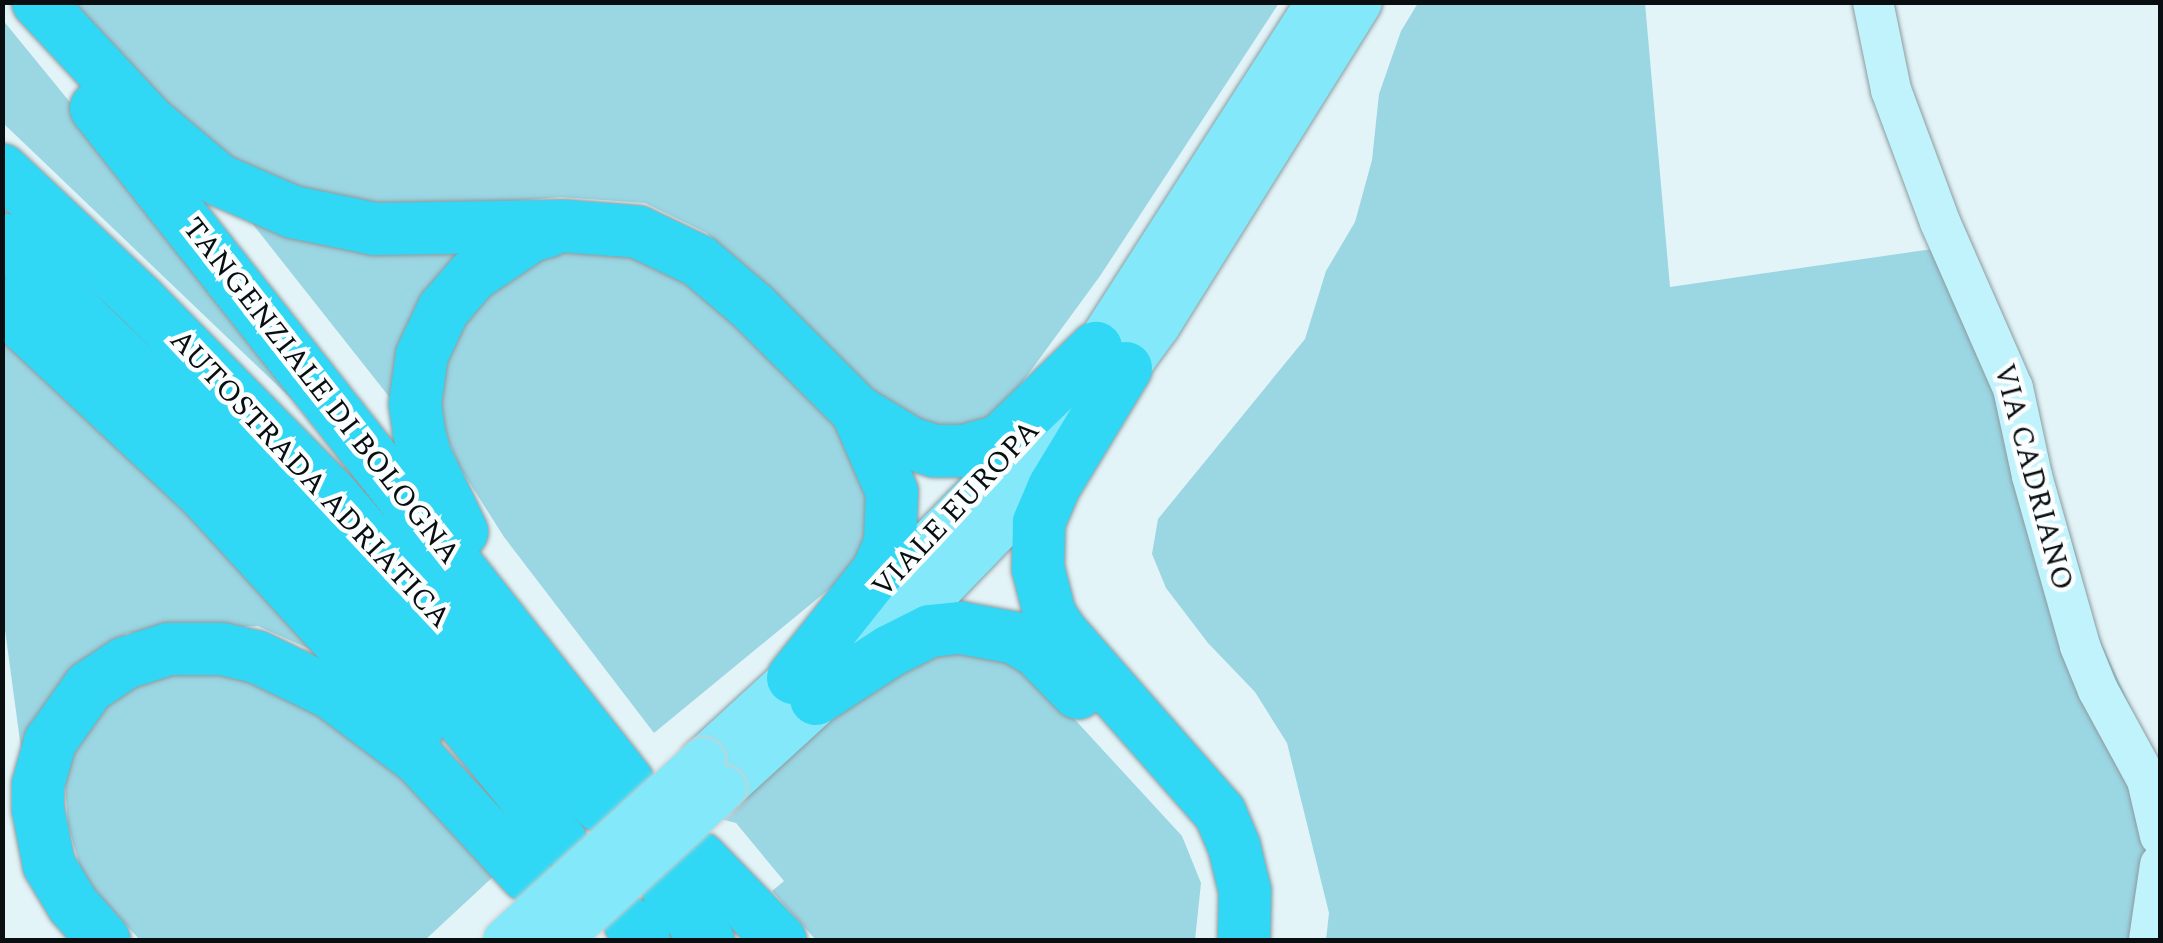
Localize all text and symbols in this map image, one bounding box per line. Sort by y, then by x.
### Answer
street label: TANGENZIALE DI BOLOGNA [174,211,468,571]
street label: AUTOSTRADA ADRIATICA [162,322,458,636]
street label: VIA CADRIANO [1985,360,2081,594]
street label: VIALE EUROPA [865,413,1047,605]

